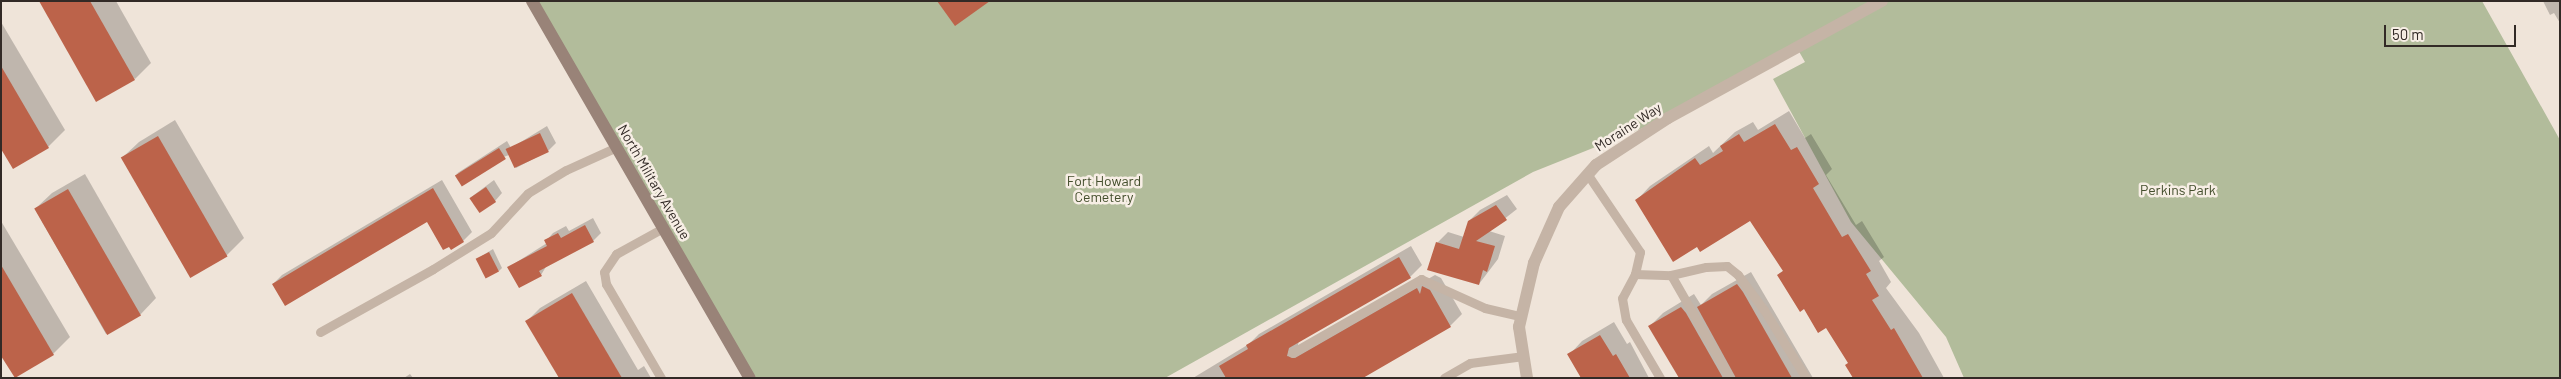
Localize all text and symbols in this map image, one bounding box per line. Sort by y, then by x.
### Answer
scale bar [2386,15,2518,47]
text: 50 m [2392,25,2424,43]
street label: Moraine Way [1591,99,1665,155]
street label: North Military Avenue [614,122,694,242]
park label: Fort Howard Cemetery [1067,173,1141,206]
park label: Perkins Park [2140,182,2216,198]

